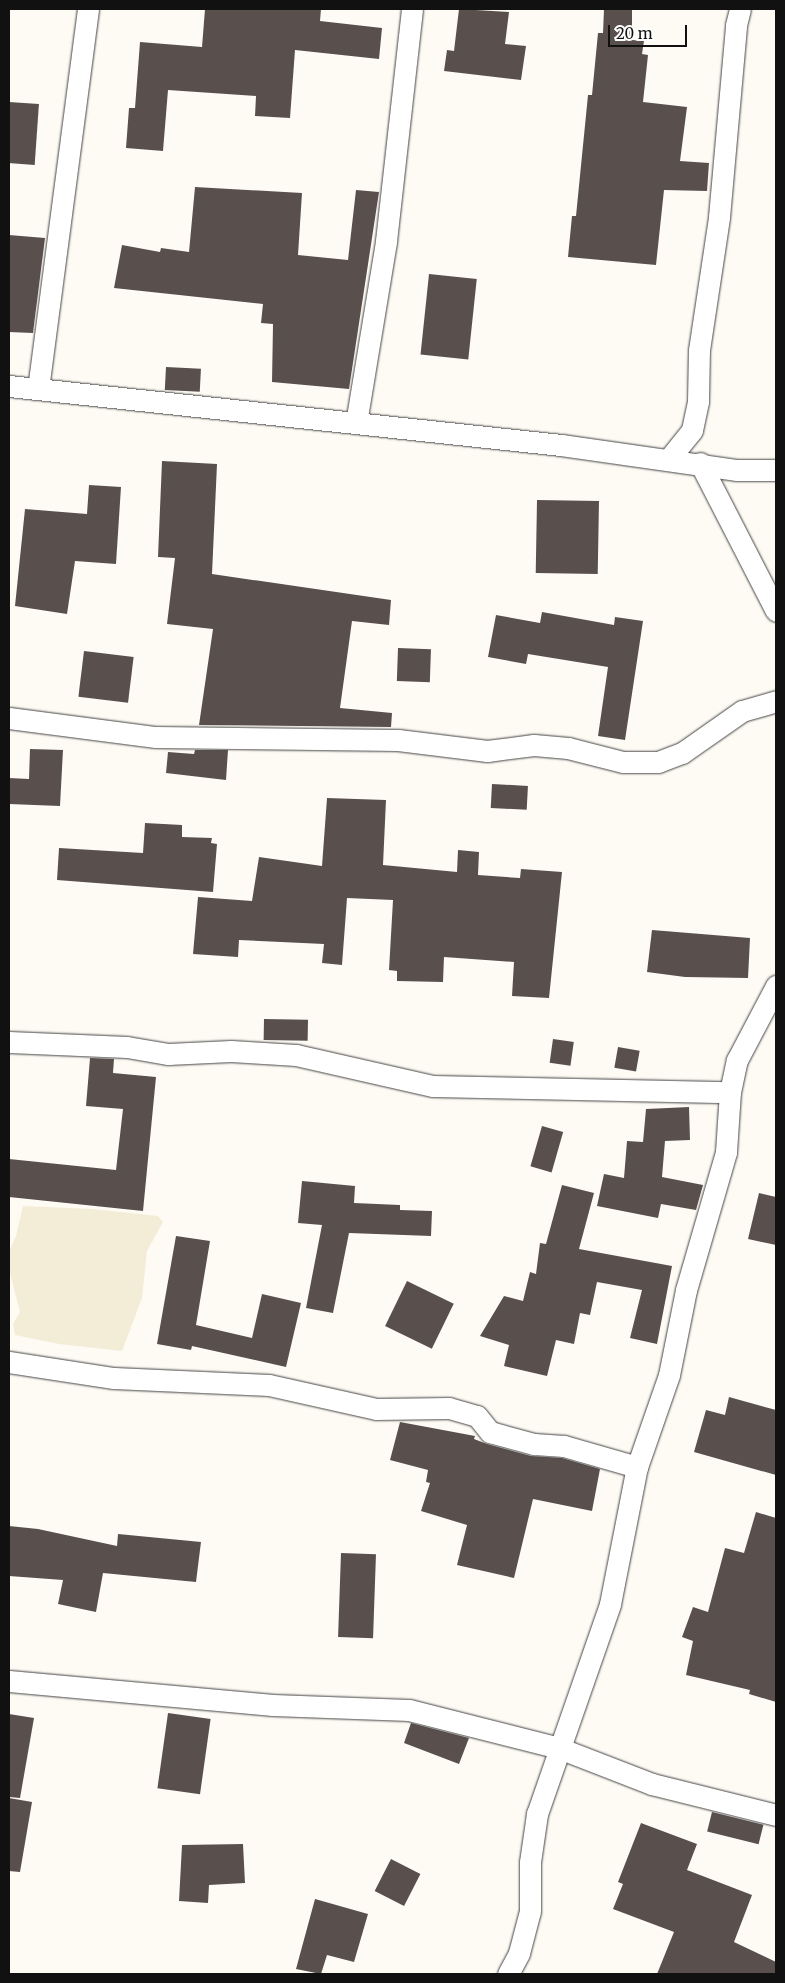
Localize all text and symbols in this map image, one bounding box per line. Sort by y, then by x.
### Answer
scale bar [610,15,689,47]
text: 20 m [616,24,653,43]

